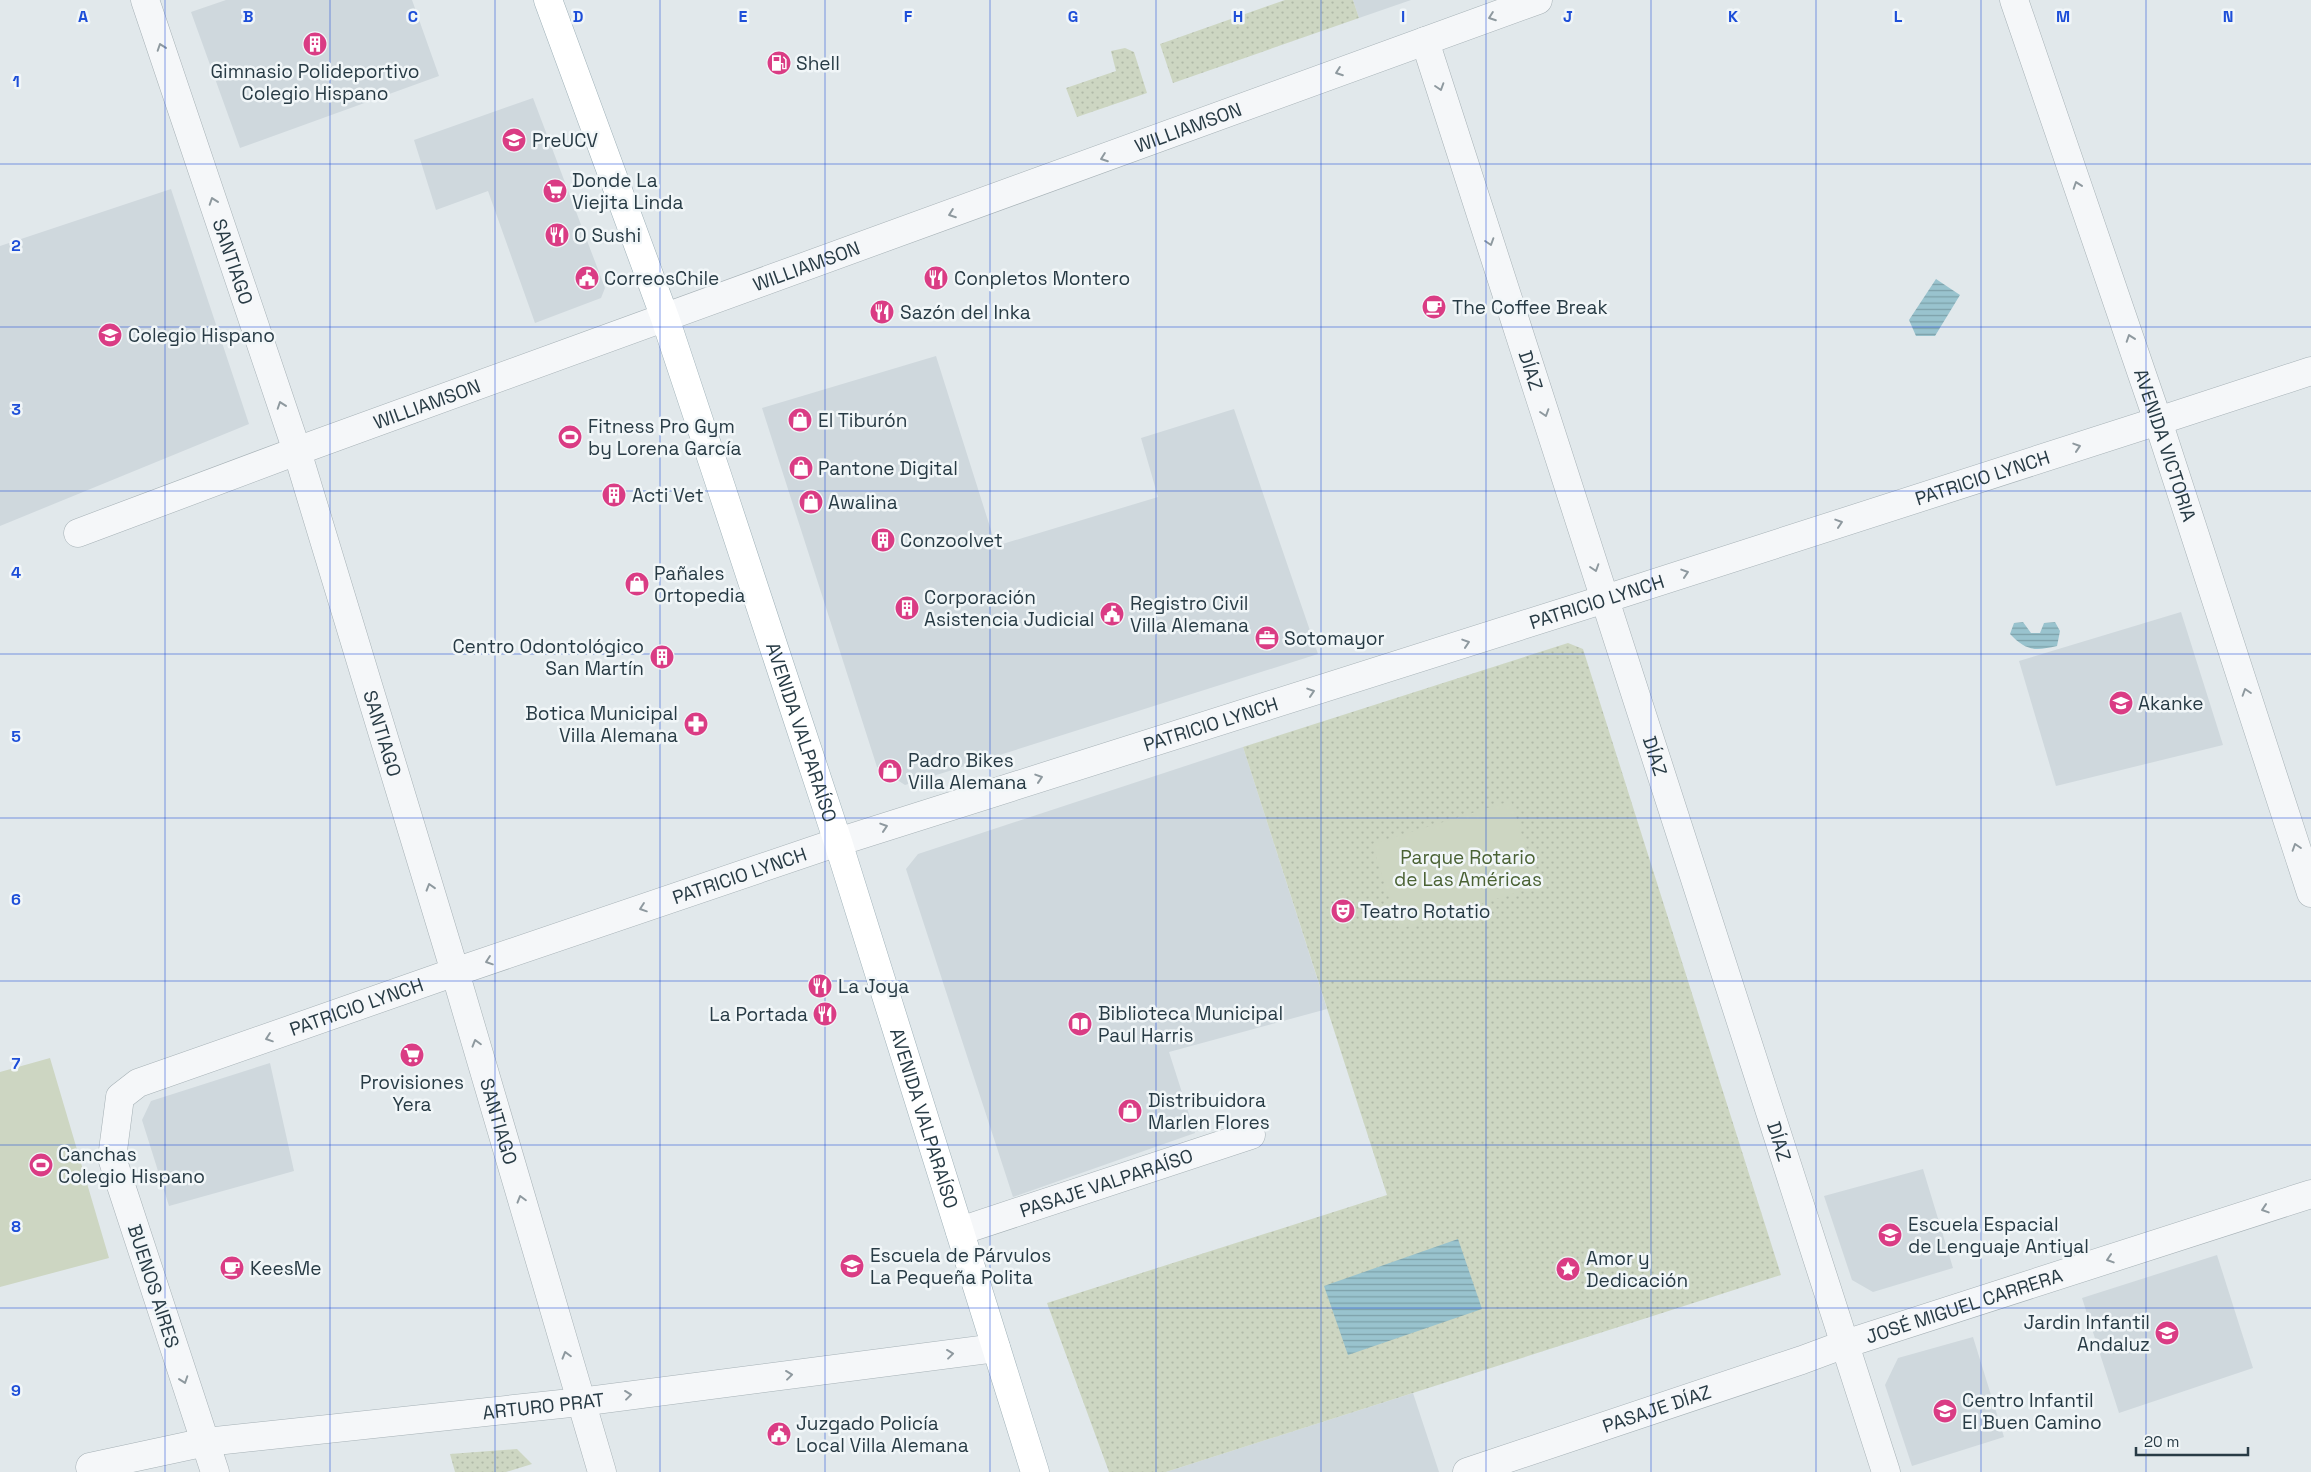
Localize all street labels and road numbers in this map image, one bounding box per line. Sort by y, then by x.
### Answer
street label: WILLIAMSON [1131,97,1245,159]
street label: SANTIAGO [207,215,259,308]
street label: WILLIAMSON [750,235,864,297]
street label: DÍAZ [1513,348,1549,393]
street label: AVENIDA VICTORIA [2128,365,2202,525]
street label: WILLIAMSON [370,373,484,435]
street label: PATRICIO LYNCH [1912,445,2053,511]
street label: PATRICIO LYNCH [1526,569,1667,635]
street label: AVENIDA VALPARAÍSO [760,639,843,825]
street label: SANTIAGO [357,687,407,780]
street label: PATRICIO LYNCH [1140,691,1281,757]
street label: DÍAZ [1637,733,1673,779]
street label: PATRICIO LYNCH [669,842,810,910]
street label: PATRICIO LYNCH [286,972,427,1042]
street label: AVENIDA VALPARAÍSO [884,1025,964,1212]
street label: SANTIAGO [474,1075,523,1168]
street label: DÍAZ [1761,1119,1797,1164]
street label: PASAJE VALPARAÍSO [1017,1143,1196,1223]
street label: BUENOS AIRES [122,1221,185,1351]
street label: JOSÉ MIGUEL CARRERA [1862,1263,2066,1350]
street label: PASAJE DÍAZ [1599,1379,1714,1439]
street label: ARTURO PRAT [481,1387,606,1425]

